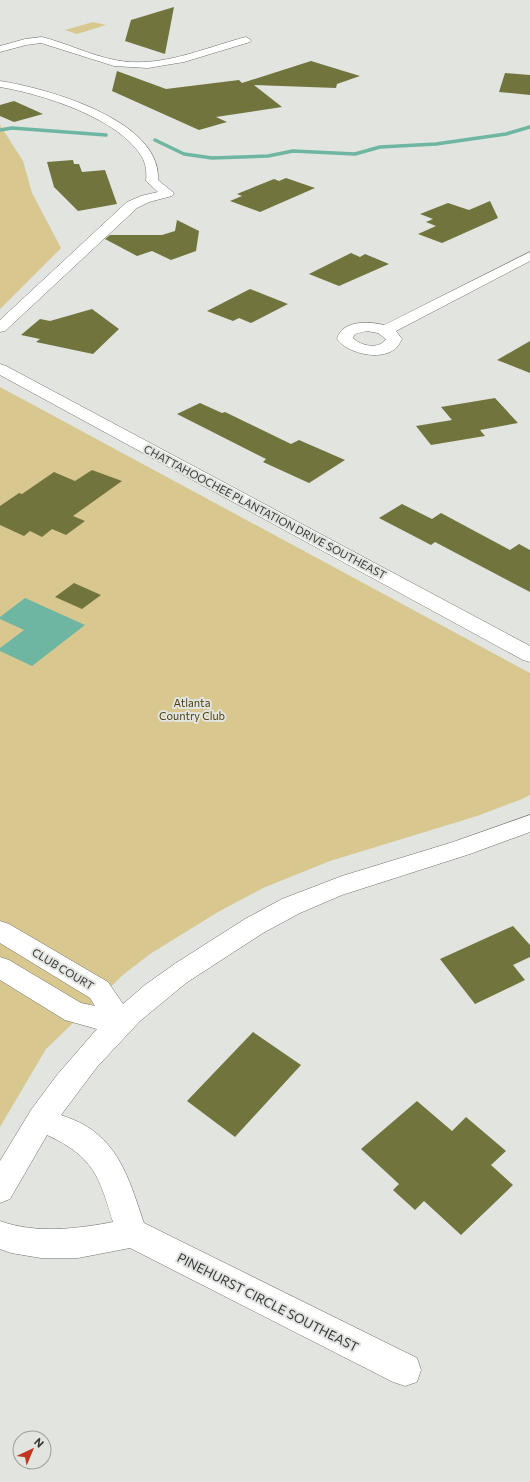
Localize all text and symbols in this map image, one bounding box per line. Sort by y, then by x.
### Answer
street label: CHATTAHOOCHEE PLANTATION DRIVE SOUTHEAST [142,442,389,581]
park label: Atlanta Country Club [159,696,225,722]
street label: CLUB COURT [30,945,96,992]
street label: PINEHURST CIRCLE SOUTHEAST [175,1249,361,1355]
north arrow [12,1430,52,1470]
text: N [32,1435,47,1450]

